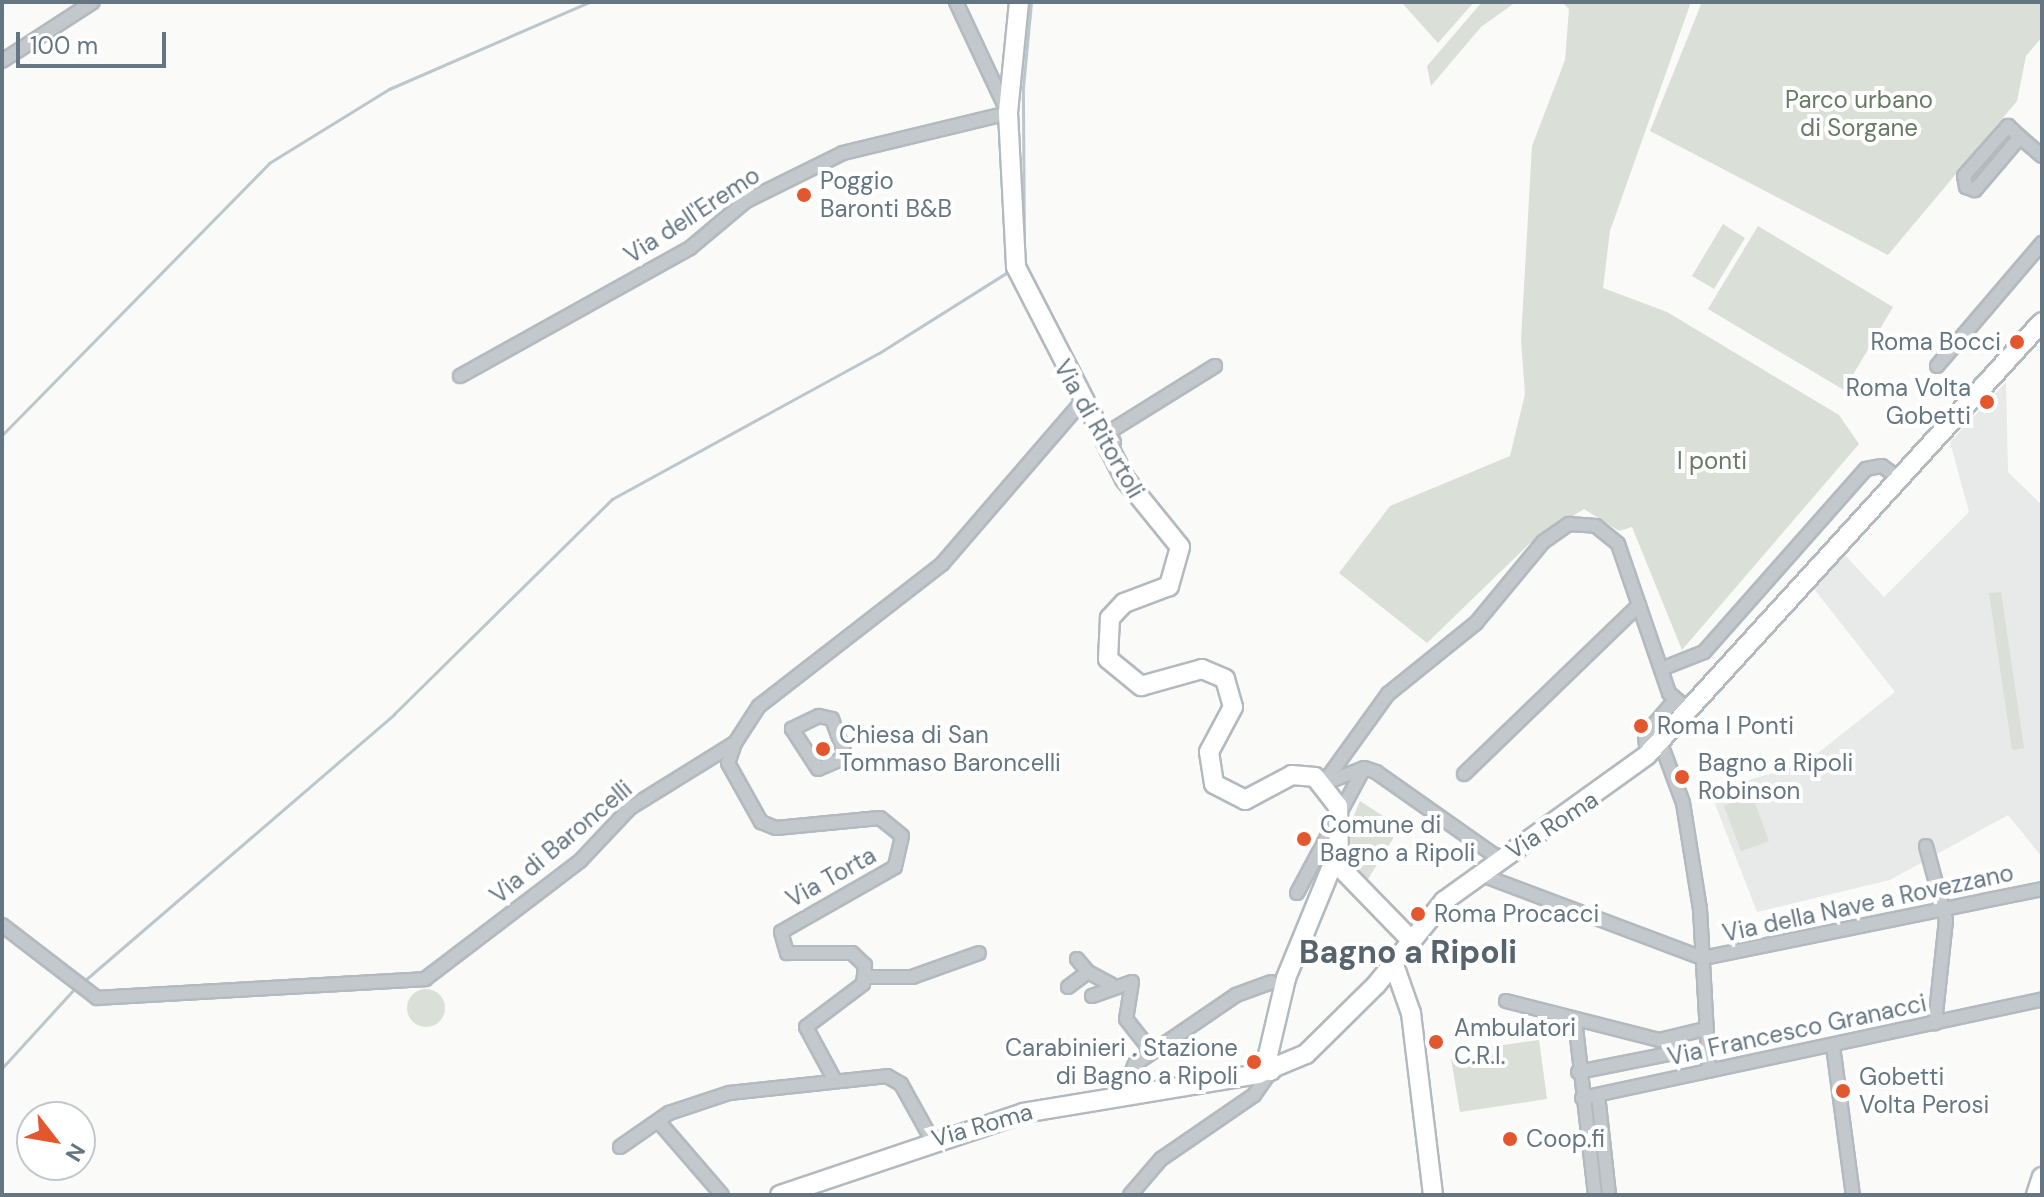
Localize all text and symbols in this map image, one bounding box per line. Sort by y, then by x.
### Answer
scale bar [20,16,170,66]
text: 100 m [30,30,98,61]
park label: Parco urbano di Sorgane [1785,86,1933,142]
street label: Via dell'Eremo [619,161,765,269]
place label: Poggio Baronti B&B [820,167,952,223]
marker: Poggio Baronti B&B [795,186,813,204]
place label: Roma Bocci [1870,328,2001,356]
marker: Roma Bocci [2008,333,2026,351]
street label: Via di Ritortoli [1048,355,1150,503]
place label: Roma Volta Gobetti [1846,374,1971,430]
marker: Roma Volta Gobetti [1978,393,1996,411]
park label: I ponti [1677,447,1747,475]
place label: Roma I Ponti [1657,712,1794,740]
marker: Roma I Ponti [1632,717,1650,735]
place label: Chiesa di San Tommaso Baroncelli [839,721,1061,777]
marker: Chiesa di San Tommaso Baroncelli [814,740,832,758]
place label: Bagno a Ripoli Robinson [1698,749,1853,805]
marker: Bagno a Ripoli Robinson [1673,768,1691,786]
street label: Via di Baroncelli [484,774,638,910]
street label: Via Roma [1501,785,1603,865]
place label: Comune di Bagno a Ripoli [1320,811,1475,867]
marker: Comune di Bagno a Ripoli [1295,830,1313,848]
street label: Via Torta [781,841,881,913]
street label: Via della Nave a Rovezzano [1720,858,2016,948]
place label: Roma Procacci [1434,900,1599,928]
marker: Roma Procacci [1409,905,1427,923]
district label: Bagno a Ripoli [1299,933,1517,971]
street label: Via Francesco Granacci [1665,988,1929,1072]
place label: Ambulatori C.R.I. [1454,1014,1576,1070]
marker: Ambulatori C.R.I. [1425,1031,1447,1053]
place label: Carabinieri . Stazione di Bagno a Ripoli [1005,1034,1238,1090]
marker: Carabinieri . Stazione di Bagno a Ripoli [1245,1053,1263,1071]
place label: Gobetti Volta Perosi [1859,1063,1989,1119]
marker: Gobetti Volta Perosi [1834,1082,1852,1100]
street label: Via Roma [928,1097,1036,1153]
north arrow [16,1101,96,1181]
place label: Coop.fi [1526,1125,1605,1153]
marker: Coop.fi [1501,1130,1519,1148]
text: N [59,1138,92,1167]

